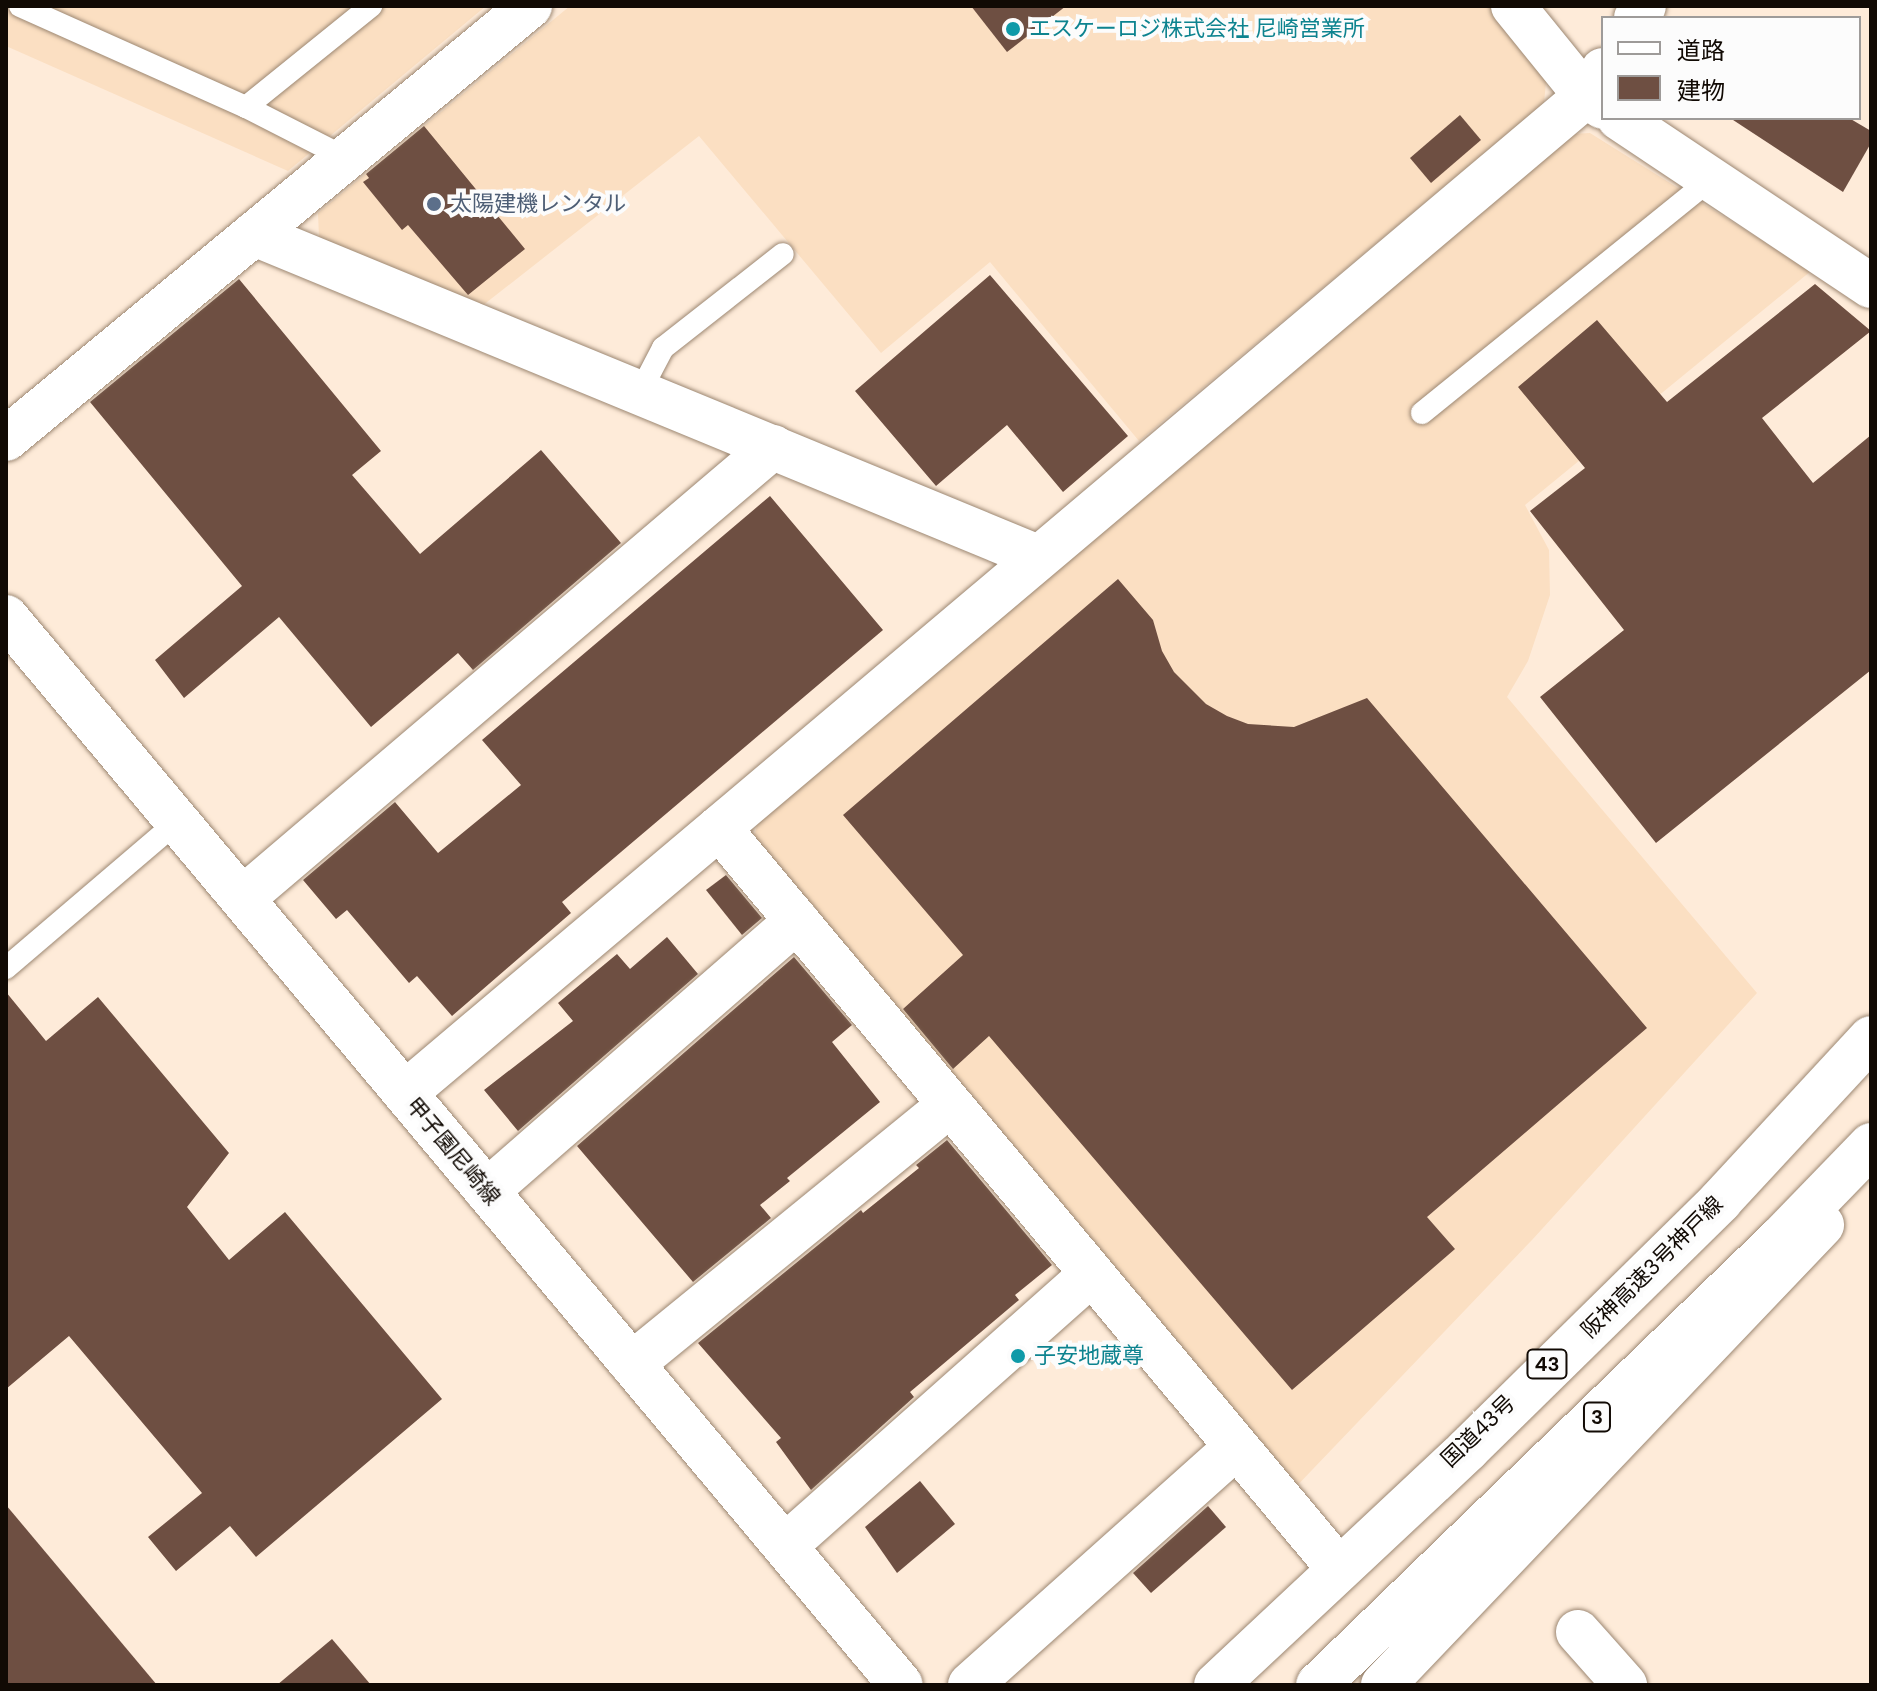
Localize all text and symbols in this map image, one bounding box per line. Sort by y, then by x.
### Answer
place label: エスケーロジ株式会社 尼崎営業所 [1029,16,1365,42]
legend [1601,16,1861,120]
marker: エスケーロジ株式会社 尼崎営業所 [1004,20,1022,38]
text: 道路 [1677,35,1725,66]
text: 建物 [1677,75,1725,106]
place label: 太陽建機レンタル [450,191,626,217]
marker: 太陽建機レンタル [425,195,443,213]
street label: 甲子園尼崎線 [400,1092,506,1210]
street label: 阪神高速3号神戸線 [1576,1191,1728,1343]
place label: 子安地蔵尊 [1034,1343,1144,1369]
marker: 子安地蔵尊 [1009,1347,1027,1365]
road number: 43 [1525,1348,1569,1380]
street label: 国道43号 [1436,1389,1520,1473]
road number: 3 [1581,1401,1613,1433]

